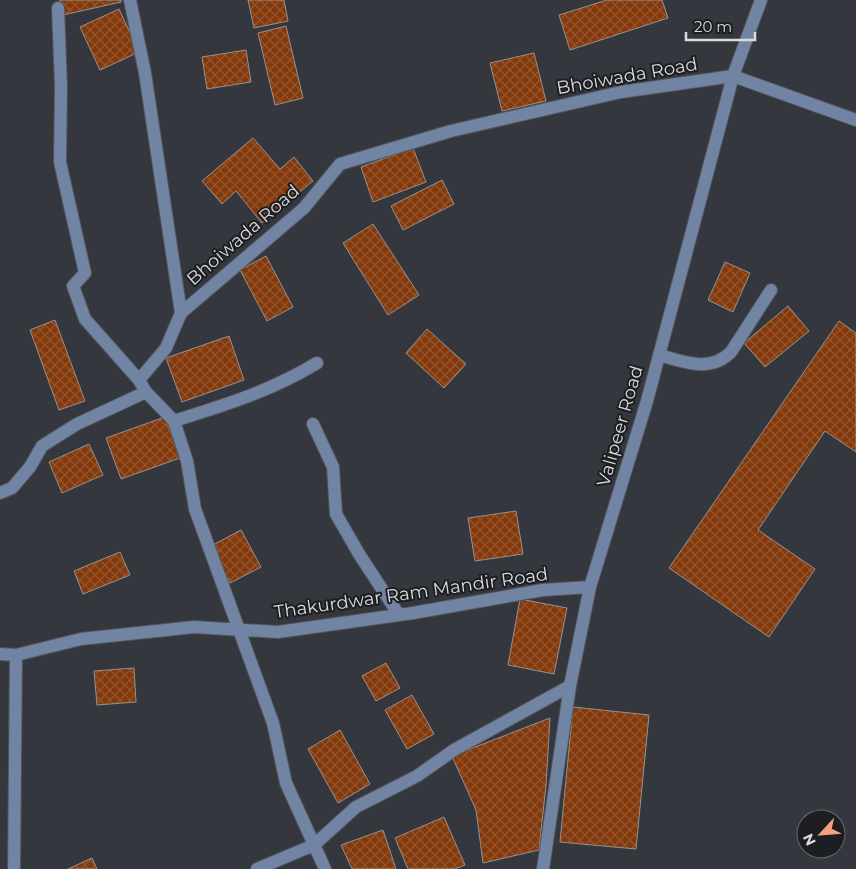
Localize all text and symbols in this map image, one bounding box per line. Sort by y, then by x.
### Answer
scale bar [686,10,755,42]
text: 20 m [694,17,732,36]
street label: Bhoiwada Road [555,53,699,99]
street label: Bhoiwada Road [182,180,304,290]
street label: Valipeer Road [592,363,648,489]
street label: Thakurdwar Ram Mandir Road [273,563,549,623]
north arrow [796,809,846,859]
text: N [799,831,820,849]

